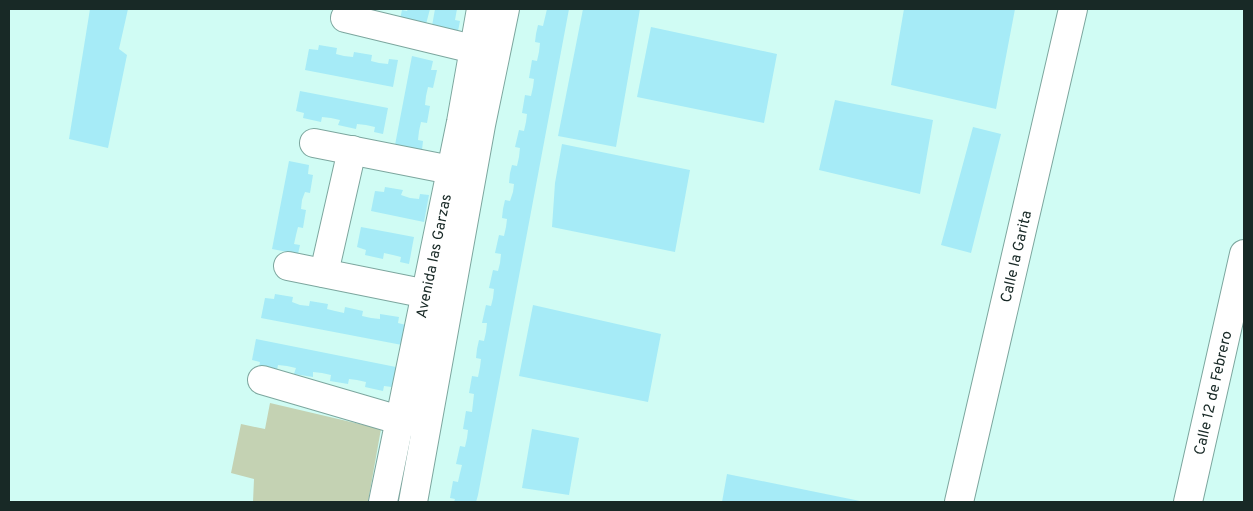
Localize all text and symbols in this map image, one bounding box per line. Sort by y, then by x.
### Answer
street label: Avenida las Garzas [413,193,457,320]
street label: Calle la Garita [997,209,1037,305]
street label: Calle 12 de Febrero [1191,329,1237,457]

